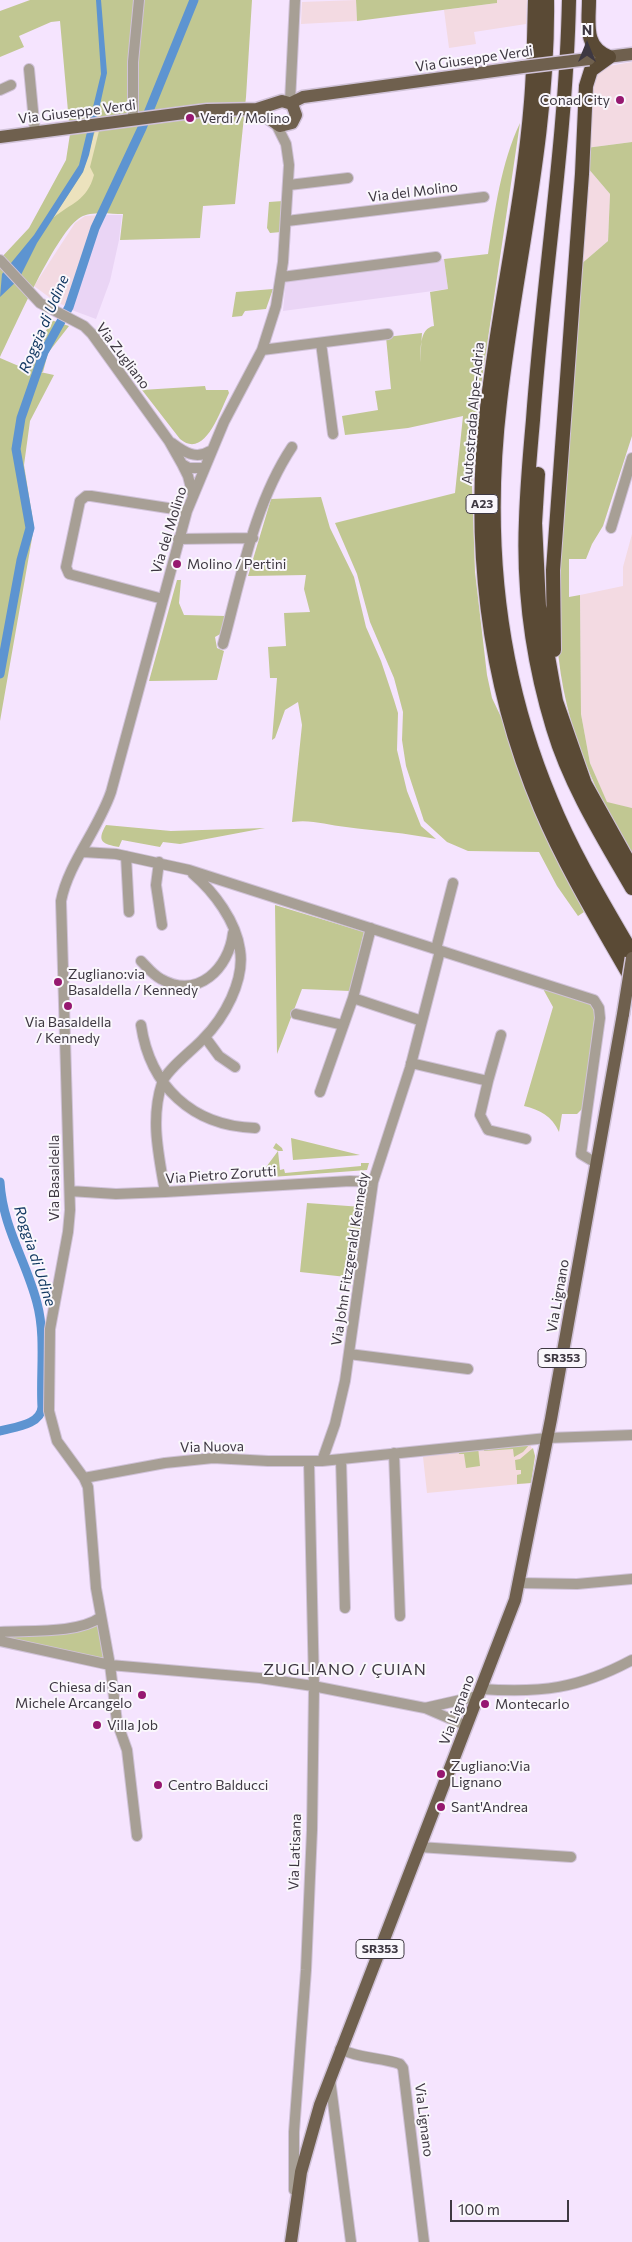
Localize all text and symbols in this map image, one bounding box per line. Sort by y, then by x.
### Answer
north arrow [562,20,612,70]
text: N [582,21,592,38]
street label: Via Giuseppe Verdi [414,42,534,76]
place label: Conad City [540,92,610,108]
marker: Conad City [614,94,626,106]
street label: Via Giuseppe Verdi [17,96,137,128]
place label: Verdi / Molino [200,110,290,126]
marker: Verdi / Molino [184,112,196,124]
street label: Via del Molino [367,178,459,206]
water label: Roggia di Udine [15,272,73,376]
street label: Via Zugliano [93,319,153,393]
street label: Autostrada Alpe-Adria [458,341,488,485]
street label: Via del Molino [148,484,190,576]
road number: A23 [466,494,498,514]
place label: Molino / Pertini [187,556,286,572]
marker: Molino / Pertini [171,558,183,570]
place label: Zugliano:via Basaldella / Kennedy [68,966,198,999]
marker: Zugliano:via Basaldella / Kennedy [52,976,64,988]
marker: Via Basaldella / Kennedy [62,1000,74,1012]
place label: Via Basaldella / Kennedy [25,1014,111,1046]
street label: Via Basaldella [46,1135,62,1221]
street label: Via Pietro Zorutti [165,1163,277,1187]
street label: Via John Fitzgerald Kennedy [328,1171,372,1347]
water label: Roggia di Udine [10,1203,60,1309]
street label: Via Lignano [543,1258,573,1334]
road number: SR353 [538,1349,586,1368]
street label: Via Nuova [180,1438,244,1456]
district label: ZUGLIANO / ÇUIAN [261,1660,429,1680]
street label: Via Lignano [436,1672,478,1748]
place label: Chiesa di San Michele Arcangelo [15,1679,132,1711]
marker: Chiesa di San Michele Arcangelo [136,1689,148,1701]
place label: Montecarlo [495,1696,570,1712]
marker: Montecarlo [479,1698,491,1710]
place label: Villa Job [107,1717,158,1733]
marker: Villa Job [91,1719,103,1731]
place label: Zugliano:Via Lignano [451,1758,530,1790]
marker: Zugliano:Via Lignano [435,1768,447,1780]
place label: Centro Balducci [168,1777,268,1793]
marker: Centro Balducci [152,1779,164,1791]
place label: Sant'Andrea [451,1799,528,1815]
marker: Sant'Andrea [435,1801,447,1813]
street label: Via Latisana [285,1813,305,1891]
road number: SR353 [356,1940,404,1958]
street label: Via Lignano [411,2082,437,2158]
scale bar [452,2190,571,2222]
text: 100 m [458,2200,500,2218]

